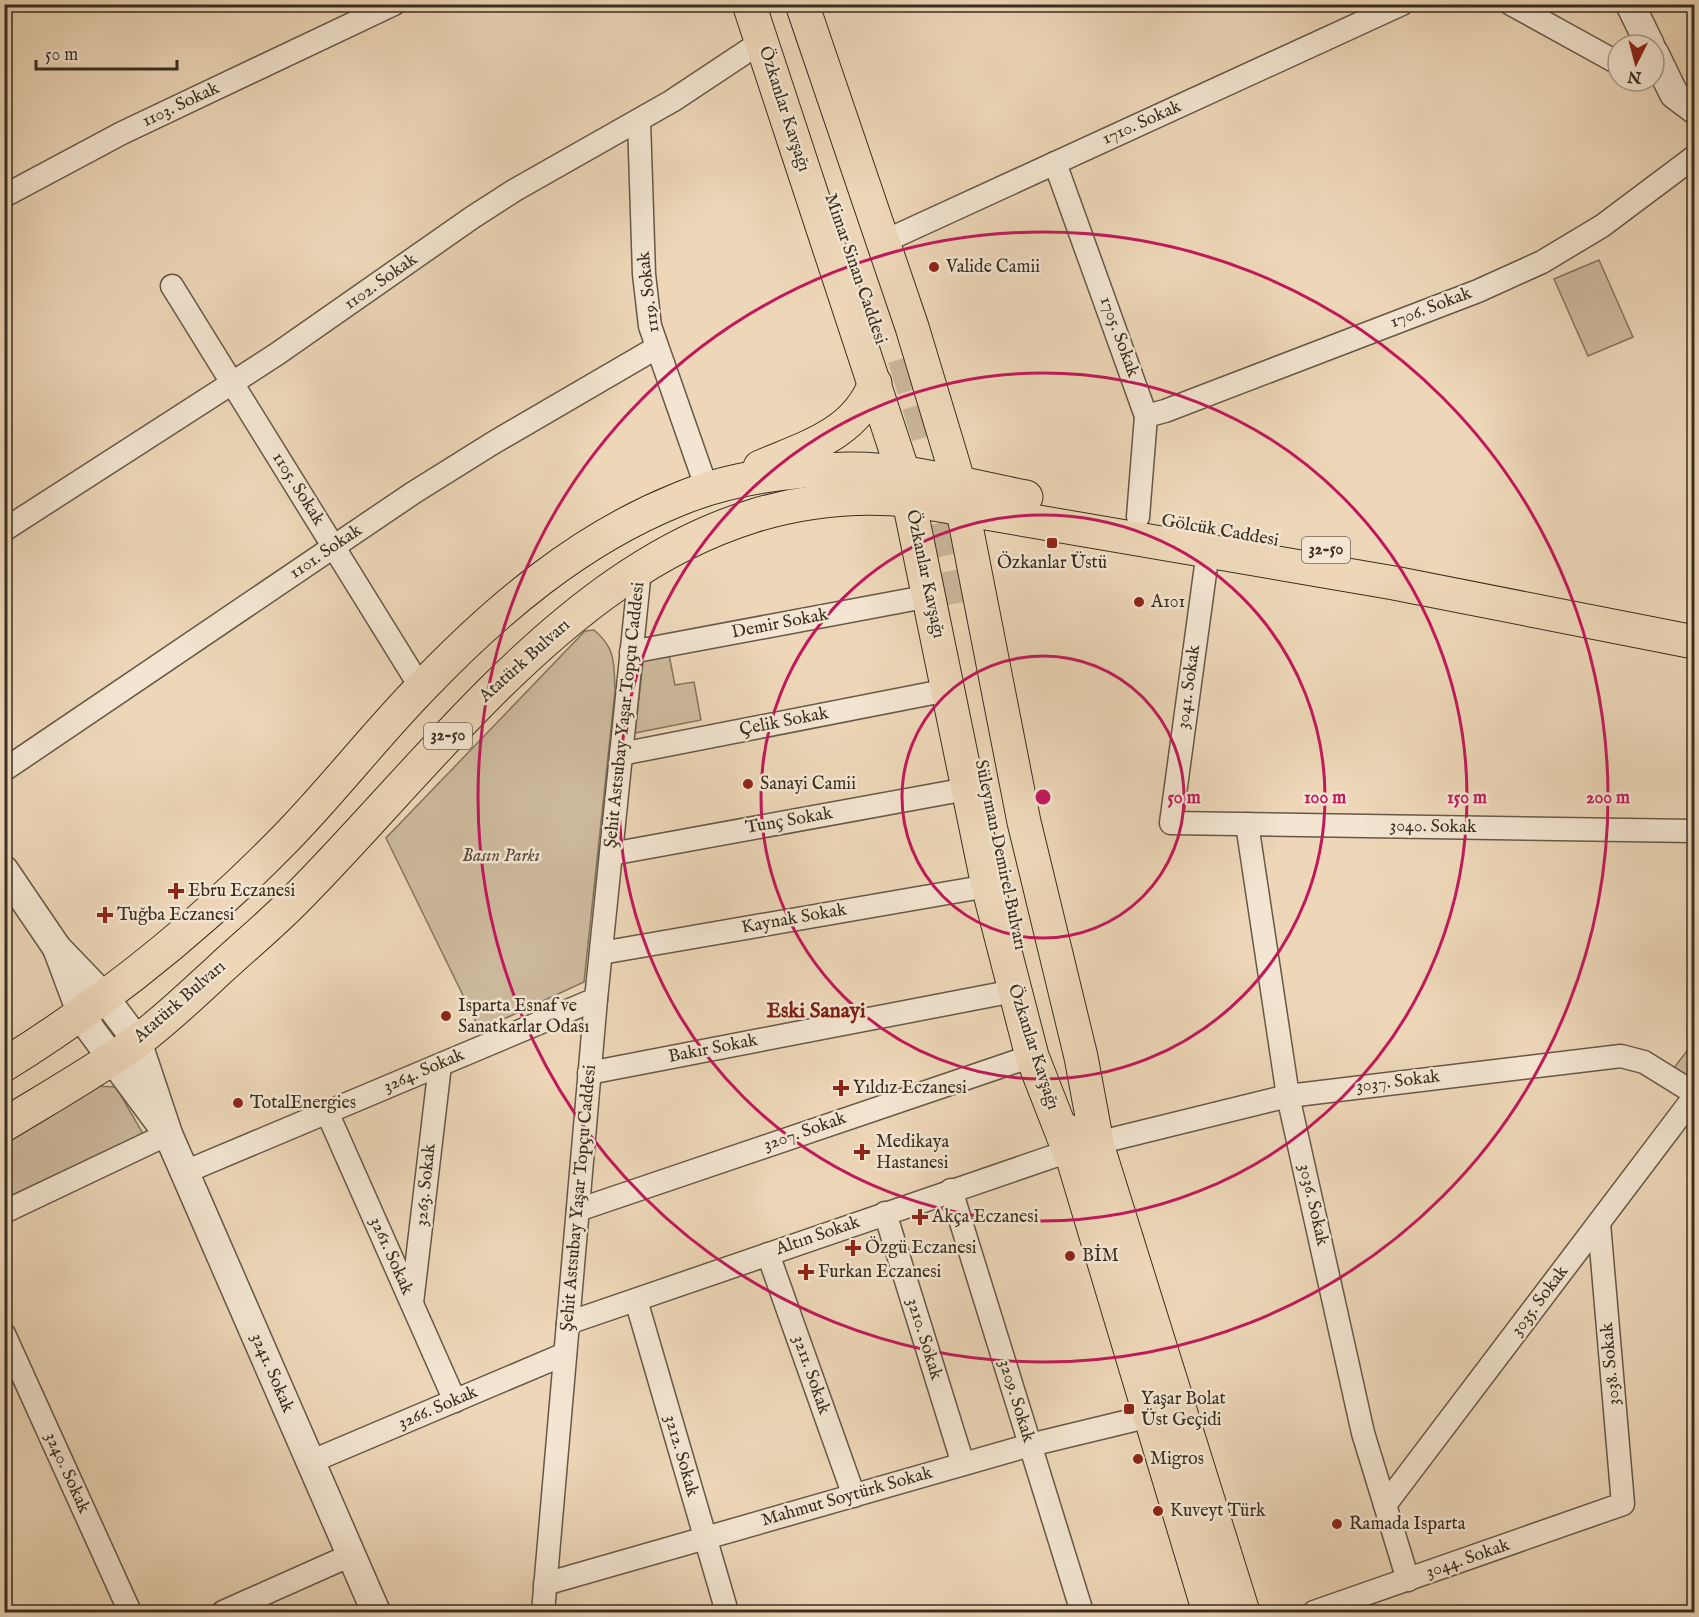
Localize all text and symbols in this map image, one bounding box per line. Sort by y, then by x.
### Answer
scale bar [36,33,177,71]
north arrow [1606,33,1666,93]
street label: Özkanlar Kavşağı [753,43,816,175]
text: 50 m [45,44,78,67]
text: N [1627,65,1644,87]
street label: 1103. Sokak [139,77,224,133]
street label: 1710. Sokak [1099,95,1185,151]
street label: Mimar Sinan Caddesi [818,190,892,348]
street label: 1102. Sokak [340,248,422,316]
street label: 1119. Sokak [633,250,665,334]
place label: Valide Camii [945,256,1040,279]
marker: Valide Camii [927,260,941,274]
street label: 1706. Sokak [1387,282,1475,334]
street label: 1705. Sokak [1094,294,1144,381]
street label: 1105. Sokak [266,448,330,530]
street label: Özkanlar Kavşağı [900,507,951,641]
street label: Gölcük Caddesi [1160,509,1281,553]
street label: 1101. Sokak [285,519,367,585]
marker: Özkanlar Üstü [1045,536,1059,550]
road number: 32-50 [1302,537,1350,563]
place label: Özkanlar Üstü [997,551,1107,575]
street label: Şehit Astsubay Yaşar Topçu Caddesi [600,581,650,849]
place label: A101 [1150,591,1185,614]
marker: A101 [1132,595,1146,609]
street label: Demir Sokak [730,603,831,645]
street label: Atatürk Bulvarı [474,614,575,709]
street label: 3041. Sokak [1172,643,1206,731]
street label: Çelik Sokak [737,702,831,742]
road number: 32-50 [424,723,472,749]
street label: Süleyman Demirel Bulvarı [969,758,1031,952]
place label: Sanayi Camii [760,773,856,796]
marker: Sanayi Camii [741,777,755,791]
centre of rings [1033,787,1053,807]
text: 50 m [1167,787,1201,810]
text: 100 m [1304,787,1346,810]
text: 150 m [1447,787,1487,810]
text: 200 m [1586,787,1630,810]
street label: Tunç Sokak [744,802,835,840]
street label: 3040. Sokak [1389,815,1477,839]
park label: Basın Parkı [462,845,540,868]
place label: Ebru Eczanesi [188,880,295,903]
marker: Ebru Eczanesi [169,884,183,898]
street label: Kaynak Sokak [740,898,849,940]
place label: Tuğba Eczanesi [117,904,234,927]
marker: Tuğba Eczanesi [98,908,112,922]
street label: Atatürk Bulvarı [128,956,231,1049]
street label: Özkanlar Kavşağı [1002,981,1065,1113]
place label: Isparta Esnaf ve Sanatkarlar Odası [458,995,589,1039]
district label: Eski Sanayi [766,998,866,1025]
marker: Isparta Esnaf ve Sanatkarlar Odası [439,1009,453,1023]
street label: Bakır Sokak [666,1029,760,1069]
street label: 3264. Sokak [380,1044,468,1098]
street label: Şehit Astsubay Yaşar Topçu Caddesi [556,1064,602,1332]
street label: 3037. Sokak [1355,1065,1442,1099]
place label: Yıldız Eczanesi [853,1077,967,1100]
marker: Yıldız Eczanesi [834,1081,848,1095]
place label: TotalEnergies [250,1092,356,1115]
marker: TotalEnergies [231,1096,245,1110]
street label: 3207. Sokak [761,1107,850,1157]
place label: Medikaya Hastanesi [876,1131,949,1175]
street label: 3263. Sokak [410,1142,442,1228]
marker: Medikaya Hastanesi [853,1143,871,1161]
street label: 3036. Sokak [1292,1162,1334,1249]
place label: Akça Eczanesi [931,1206,1039,1229]
marker: Akça Eczanesi [913,1210,927,1224]
street label: Altın Sokak [772,1211,863,1261]
street label: 3261. Sokak [364,1213,419,1299]
place label: Özgü Eczanesi [865,1236,977,1260]
marker: Özgü Eczanesi [846,1241,860,1255]
place label: BİM [1082,1244,1119,1268]
marker: BİM [1063,1249,1077,1263]
place label: Furkan Eczanesi [818,1261,942,1284]
street label: 3035. Sokak [1506,1261,1574,1341]
marker: Furkan Eczanesi [799,1265,813,1279]
street label: 3210. Sokak [901,1295,947,1383]
street label: 3038. Sokak [1596,1321,1626,1406]
street label: 3241. Sokak [245,1330,299,1417]
street label: 3211. Sokak [787,1332,835,1418]
street label: 3209. Sokak [992,1357,1040,1446]
street label: 3266. Sokak [395,1381,482,1435]
place label: Yaşar Bolat Üst Geçidi [1141,1388,1226,1432]
marker: Yaşar Bolat Üst Geçidi [1122,1402,1136,1416]
street label: 3212. Sokak [658,1412,704,1500]
street label: 3240. Sokak [39,1429,95,1518]
place label: Migros [1150,1448,1204,1471]
marker: Migros [1131,1452,1145,1466]
street label: Mahmut Soytürk Sokak [759,1461,935,1532]
place label: Kuveyt Türk [1170,1500,1266,1523]
marker: Kuveyt Türk [1151,1504,1165,1518]
place label: Ramada Isparta [1349,1513,1466,1536]
marker: Ramada Isparta [1330,1517,1344,1531]
street label: 3044. Sokak [1423,1534,1513,1584]

